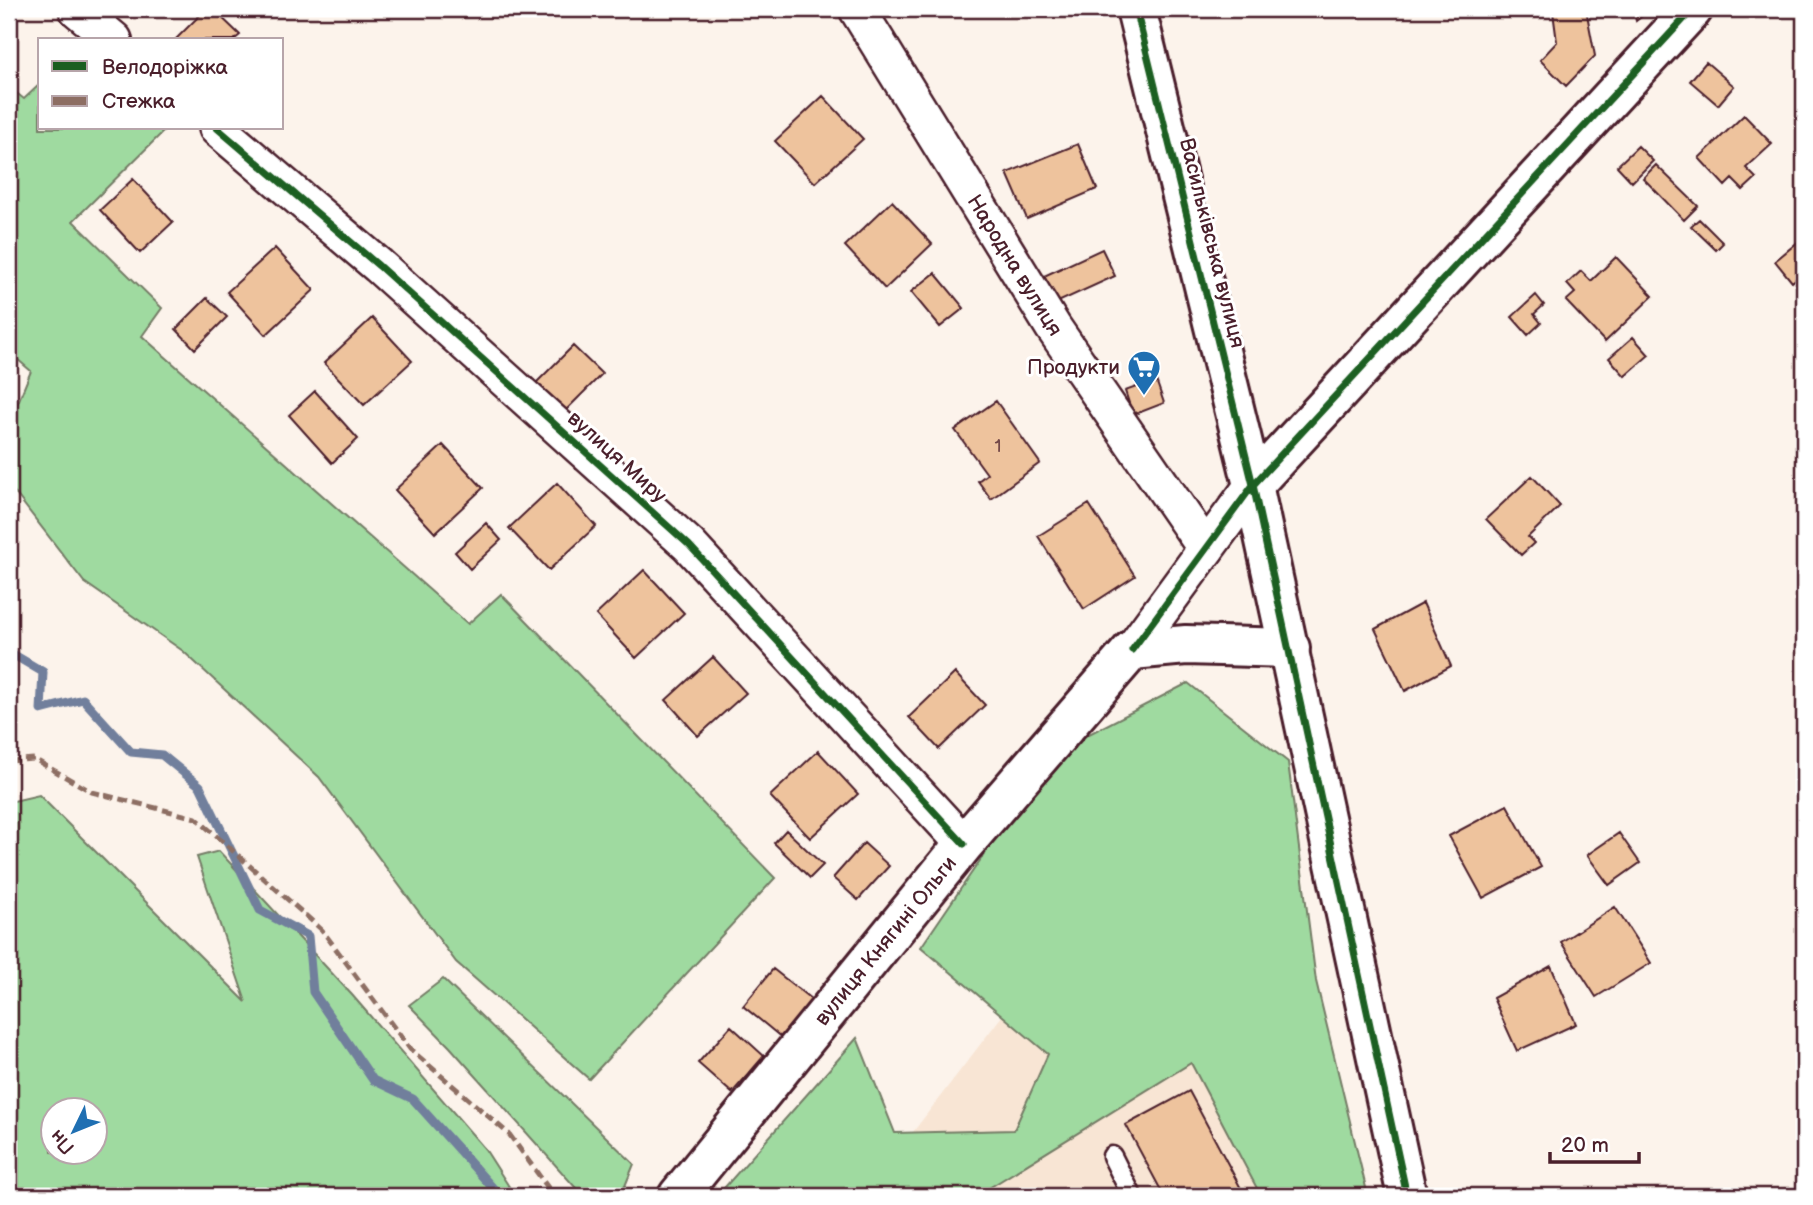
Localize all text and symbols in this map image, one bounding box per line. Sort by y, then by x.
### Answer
legend [38,38,284,130]
text: Велодоріжка [102,55,229,80]
text: Стежка [102,89,176,114]
street label: Васильківська вулиця [1174,135,1250,351]
street label: Народна вулиця [962,190,1068,341]
supermarket icon: Продукти [1125,348,1163,397]
place label: Продукти [1027,355,1120,380]
street label: вулиця Миру [562,406,672,508]
house number: 1 [995,436,1001,457]
street label: вулиця Княгині Ольги [809,851,962,1030]
north arrow [38,1096,108,1166]
scale bar [1550,1121,1640,1165]
text: Пн [46,1124,80,1159]
text: 20 m [1561,1133,1609,1158]

